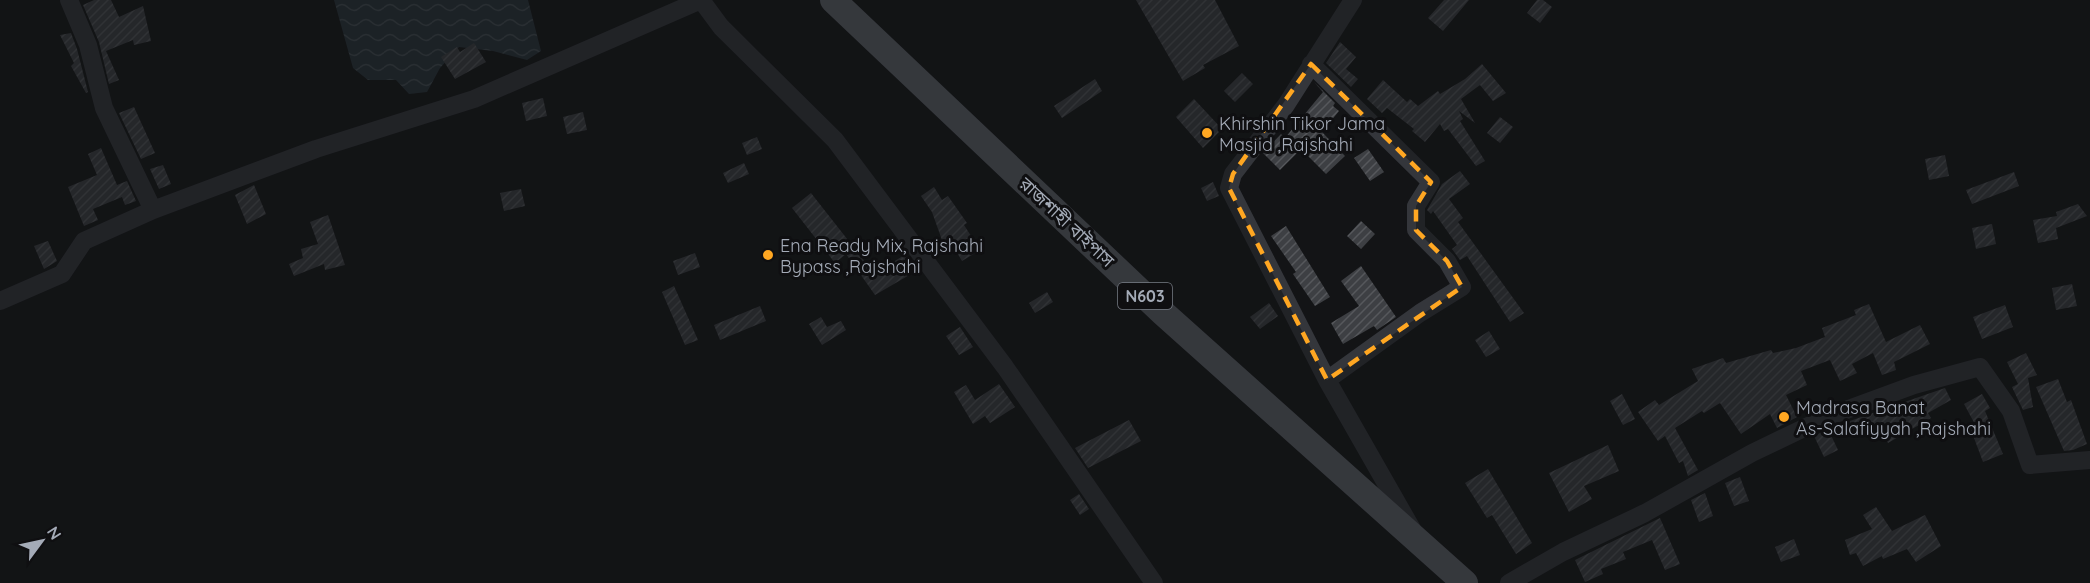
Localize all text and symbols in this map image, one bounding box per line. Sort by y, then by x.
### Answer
place label: Khirshin Tikor Jama Masjid ,Rajshahi [1219,112,1385,156]
marker: Khirshin Tikor Jama Masjid ,Rajshahi [1200,126,1214,140]
street label: রাজশাহী বাইপাস [1014,172,1120,272]
place label: Ena Ready Mix, Rajshahi Bypass ,Rajshahi [780,234,983,278]
marker: Ena Ready Mix, Rajshahi Bypass ,Rajshahi [761,248,775,262]
road number: N603 [1118,283,1172,309]
place label: Madrasa Banat As-Salafiyyah ,Rajshahi [1796,396,1991,440]
marker: Madrasa Banat As-Salafiyyah ,Rajshahi [1777,410,1791,424]
north arrow [12,511,72,571]
text: N [43,522,66,543]

